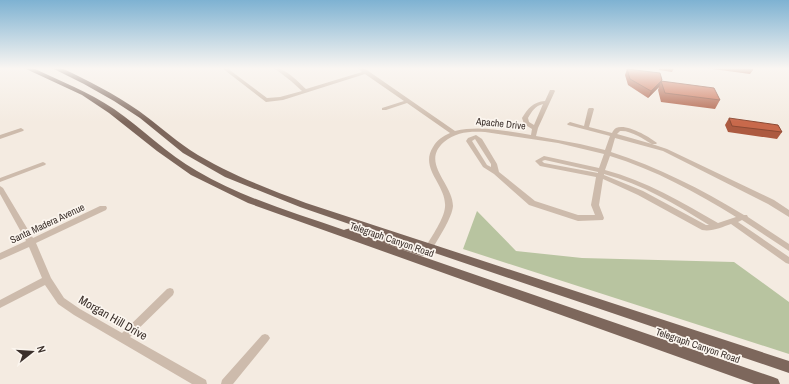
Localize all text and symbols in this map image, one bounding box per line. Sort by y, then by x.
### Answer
street label: Apache Drive [475,114,527,133]
street label: Santa Madera Avenue [8,200,87,246]
street label: Telegraph Canyon Road [348,219,436,260]
street label: Morgan Hill Drive [76,292,150,344]
street label: Telegraph Canyon Road [654,325,742,366]
north arrow [12,332,52,372]
text: N [34,344,49,354]

